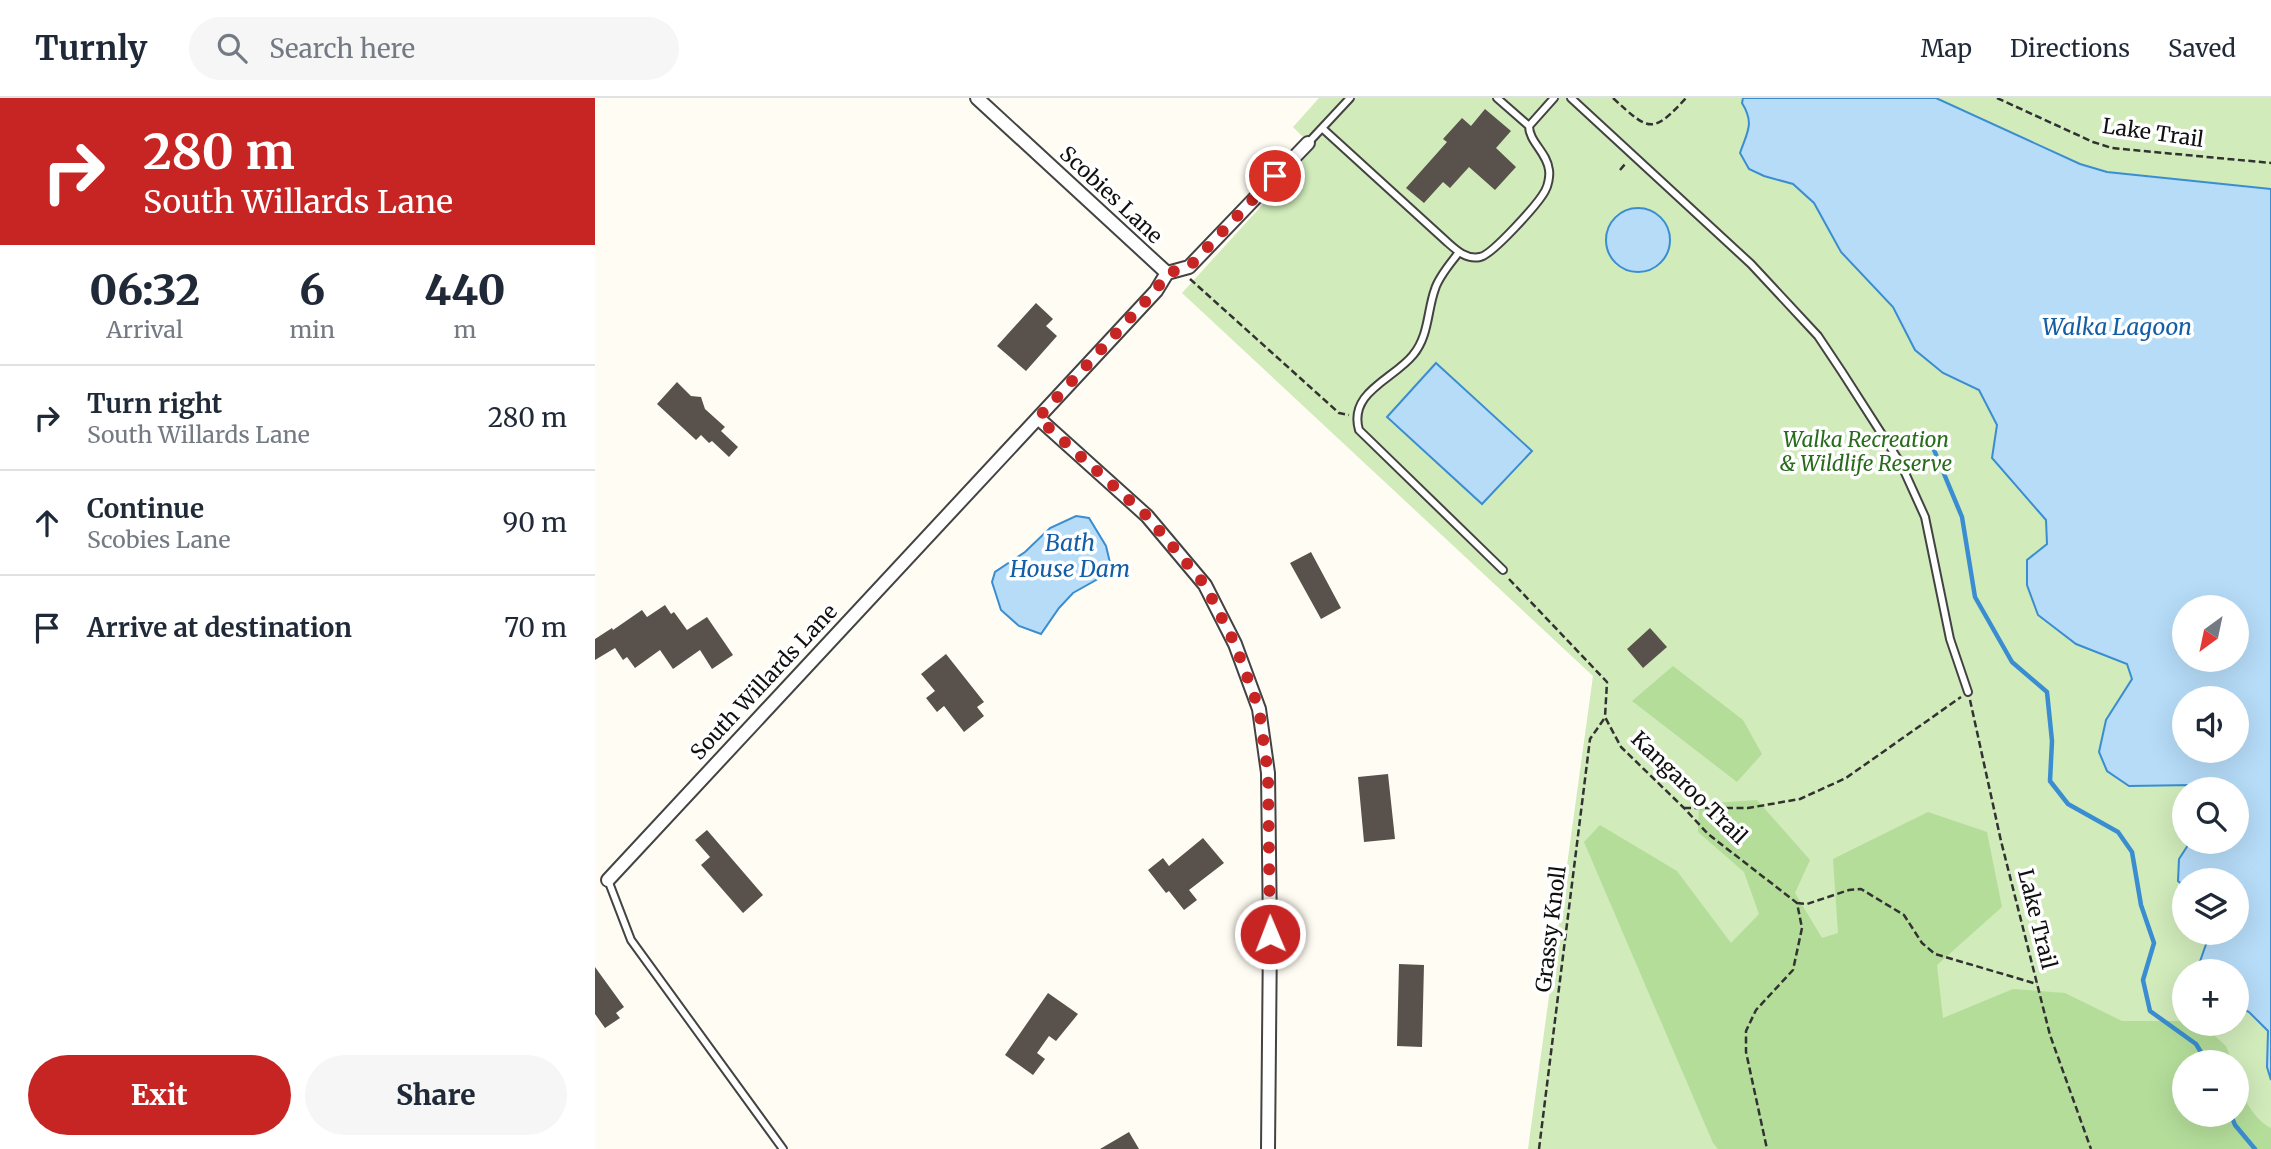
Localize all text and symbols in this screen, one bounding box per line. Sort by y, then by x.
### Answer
search box [189,17,679,80]
text: Turnly [35,28,147,69]
icon: search [213,29,251,67]
text: Search here [269,32,415,65]
text: Map [1921,33,1972,64]
text: Directions [2010,33,2130,64]
text: Saved [2168,33,2236,64]
street label: Lake Trail [2101,112,2206,153]
text: 280 m [143,121,295,182]
icon: right [28,126,119,217]
street label: Scobies Lane [1054,140,1168,249]
pin [1245,146,1305,206]
icon: arrive [1256,157,1294,195]
text: South Willards Lane [143,182,453,222]
text: 06:32 [89,264,200,316]
text: 6 [299,264,325,316]
text: 440 [424,264,506,316]
water label: Walka Lagoon [2042,312,2192,341]
text: Arrival [106,315,183,344]
text: min [289,315,335,344]
text: m [454,315,476,344]
text: Turn right [87,387,222,420]
icon: right [28,399,66,437]
text: 280 m [488,401,567,434]
text: South Willards Lane [87,420,310,449]
park label: Walka Recreation & Wildlife Reserve [1780,426,1952,477]
text: Continue [87,492,204,525]
icon: ahead [28,504,66,542]
text: 90 m [503,506,567,539]
text: Scobies Lane [87,525,230,554]
water label: Bath House Dam [1009,528,1130,583]
north arrow [2172,595,2249,672]
map controls [2172,595,2249,1127]
street label: South Willards Lane [684,598,843,765]
icon: arrive [28,609,66,647]
text: Arrive at destination [87,611,352,644]
text: 70 m [504,611,567,644]
button: sound [2172,686,2249,763]
street label: Kangaroo Trail [1626,725,1753,850]
button: search [2172,777,2249,854]
street label: Grassy Knoll [1529,864,1572,994]
street label: Lake Trail [2012,866,2063,972]
button: layers [2172,868,2249,945]
position arrow [1233,897,1307,971]
button: + [2172,959,2249,1036]
button: − [2172,1050,2249,1127]
button: Exit [28,1055,291,1135]
button: Share [305,1055,567,1135]

